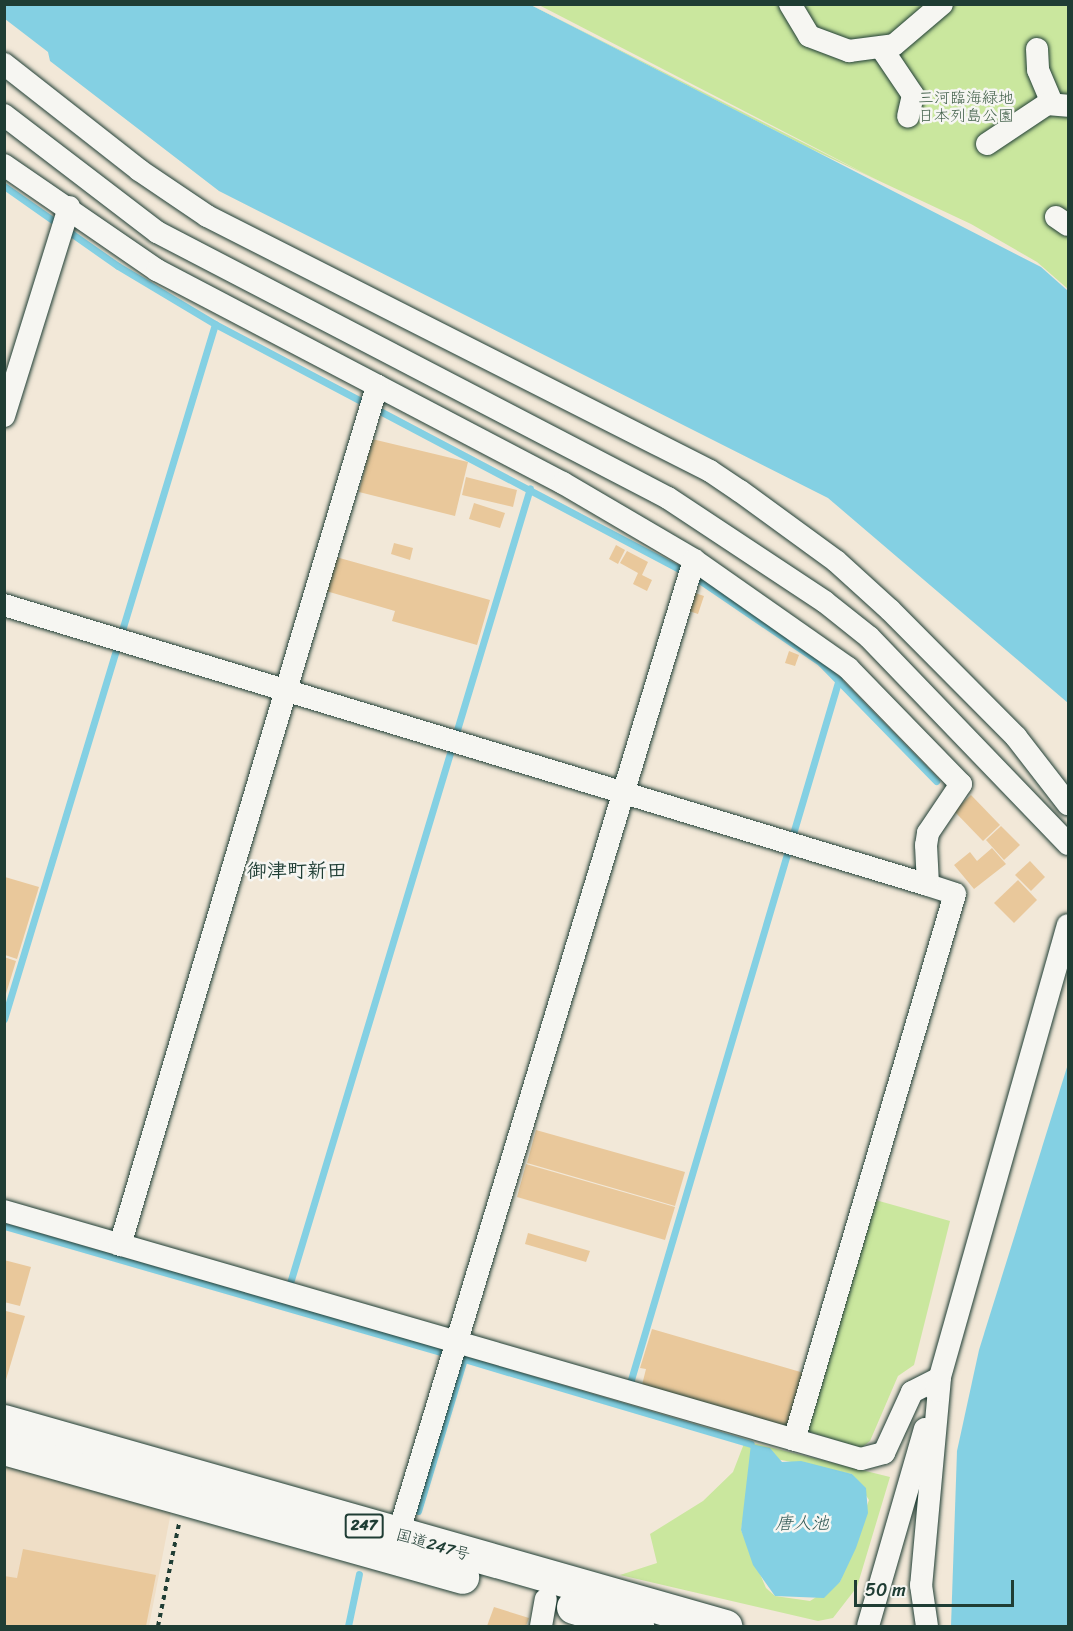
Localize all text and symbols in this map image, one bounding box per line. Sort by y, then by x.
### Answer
park label: 三河臨海緑地 日本列島公園 [918,88,1014,126]
district label: 御津町新田 [247,858,347,882]
water label: 唐人池 [775,1512,829,1534]
road number: 247 [344,1514,384,1538]
street label: 国道247号 [394,1525,472,1565]
scale bar [857,1568,1018,1606]
text: 50 m [865,1574,906,1606]

